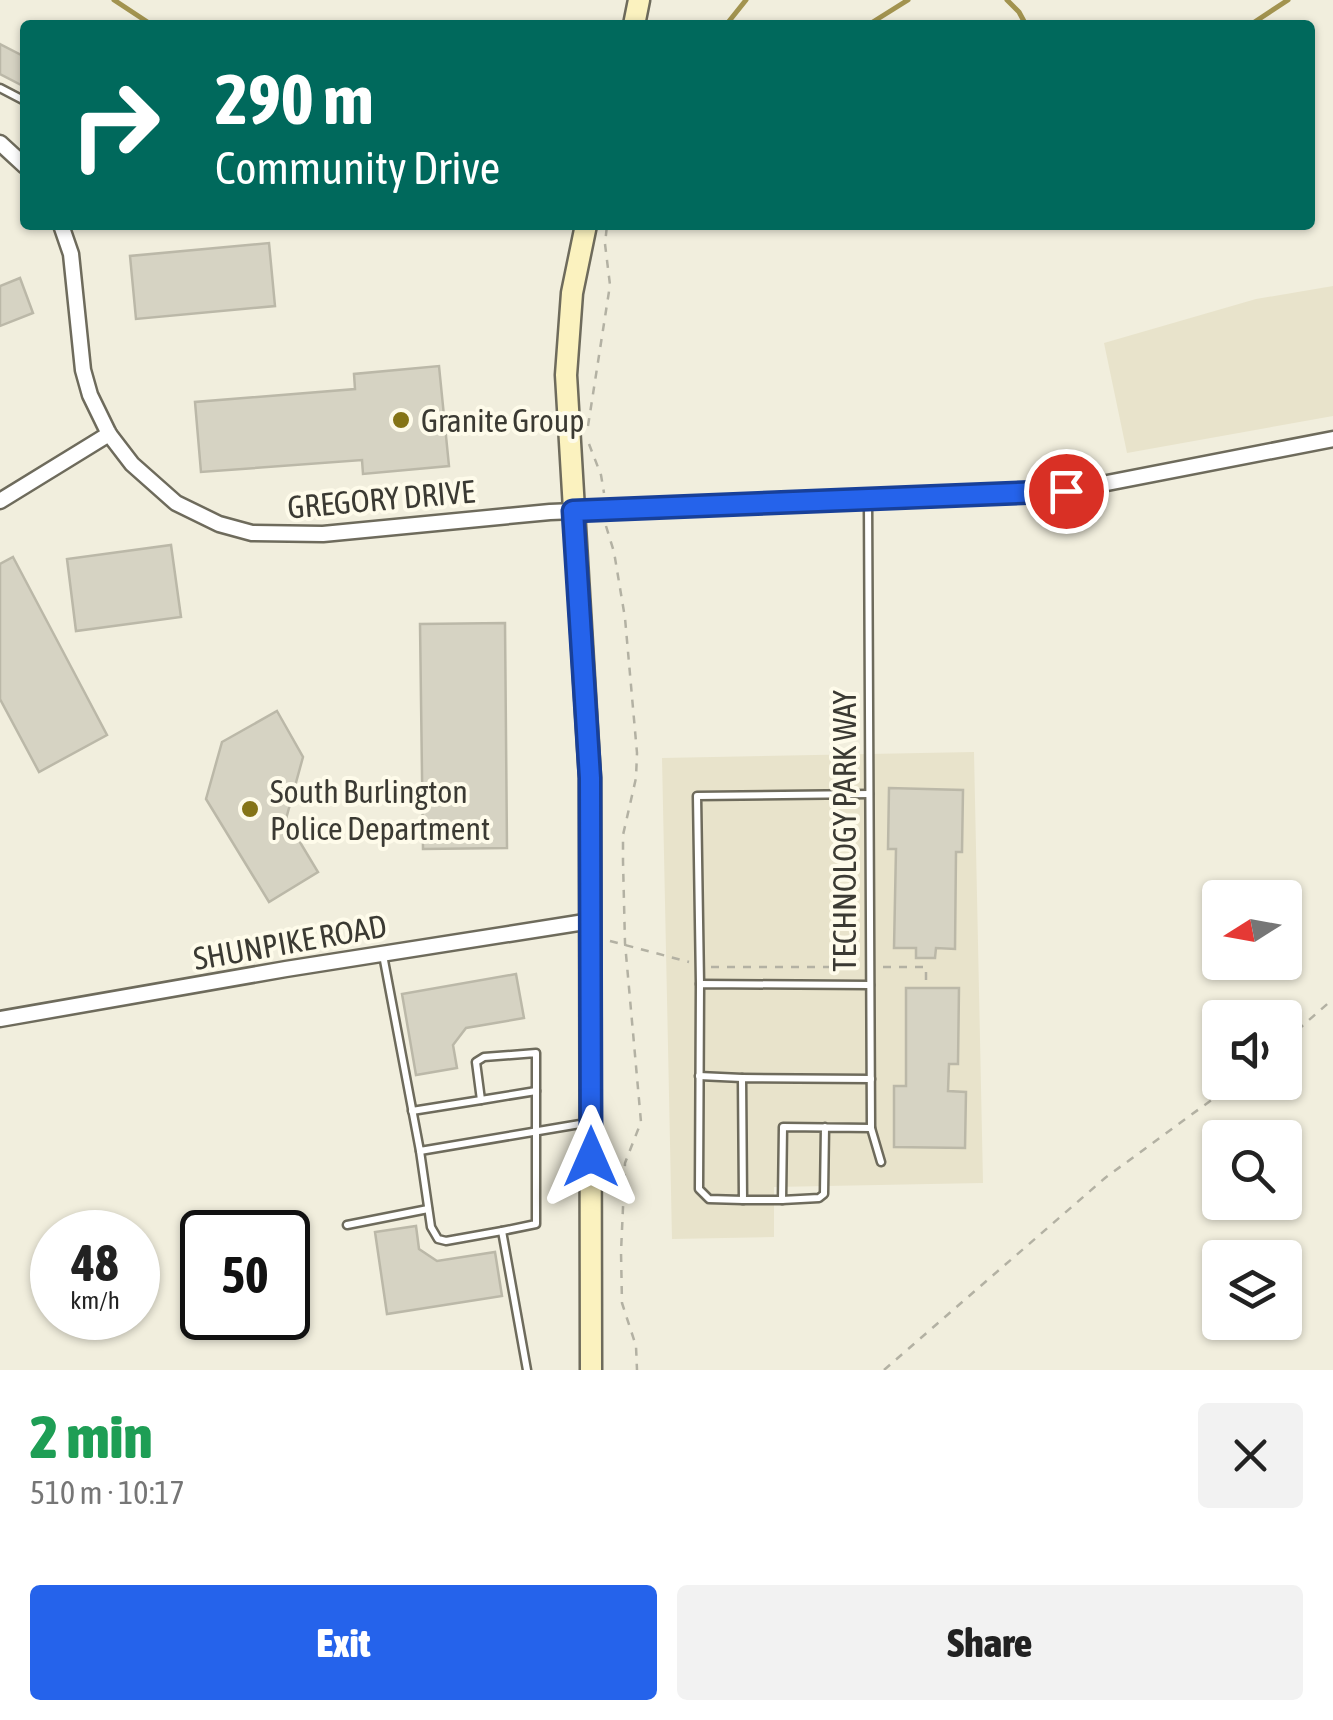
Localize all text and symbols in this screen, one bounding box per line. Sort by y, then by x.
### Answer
text: 290 m [215,59,374,139]
icon: right [50,60,180,190]
text: Community Drive [215,142,500,194]
place label: Granite Group [421,402,584,439]
marker: Granite Group [390,409,412,431]
pin [1024,449,1109,534]
icon: arrive [1039,464,1094,519]
street label: GREGORY DRIVE [286,472,477,526]
street label: TECHNOLOGY PARK WAY [826,690,863,972]
place label: South Burlington Police Department [270,773,490,847]
marker: South Burlington Police Department [239,798,261,820]
north arrow [1202,880,1302,980]
map controls [1202,880,1302,1340]
street label: SHUNPIKE ROAD [191,907,389,977]
button: sound [1202,1000,1302,1100]
position arrow [539,1105,643,1209]
button: search [1202,1120,1302,1220]
speed limit sign: 50 [180,1210,310,1340]
text: 48 [71,1234,118,1292]
button: layers [1202,1240,1302,1340]
text: km/h [70,1286,120,1314]
text: 2 min [30,1402,153,1471]
button: close [1198,1403,1303,1508]
text: 510 m · 10:17 [30,1474,185,1511]
button: Exit [30,1585,657,1700]
button: Share [677,1585,1303,1700]

